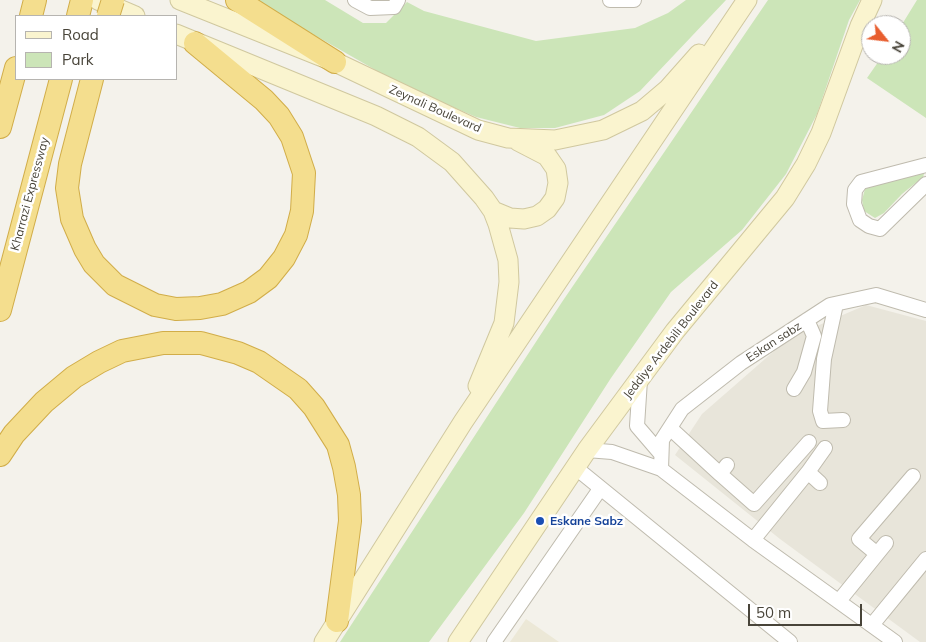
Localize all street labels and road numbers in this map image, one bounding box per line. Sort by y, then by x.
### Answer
street label: Zeynali Boulevard [387,82,483,136]
street label: Kharrazi Expressway [8,136,52,252]
street label: Jeddiye Ardebili Boulevard [621,278,721,402]
street label: Eskan sabz [744,319,804,365]

